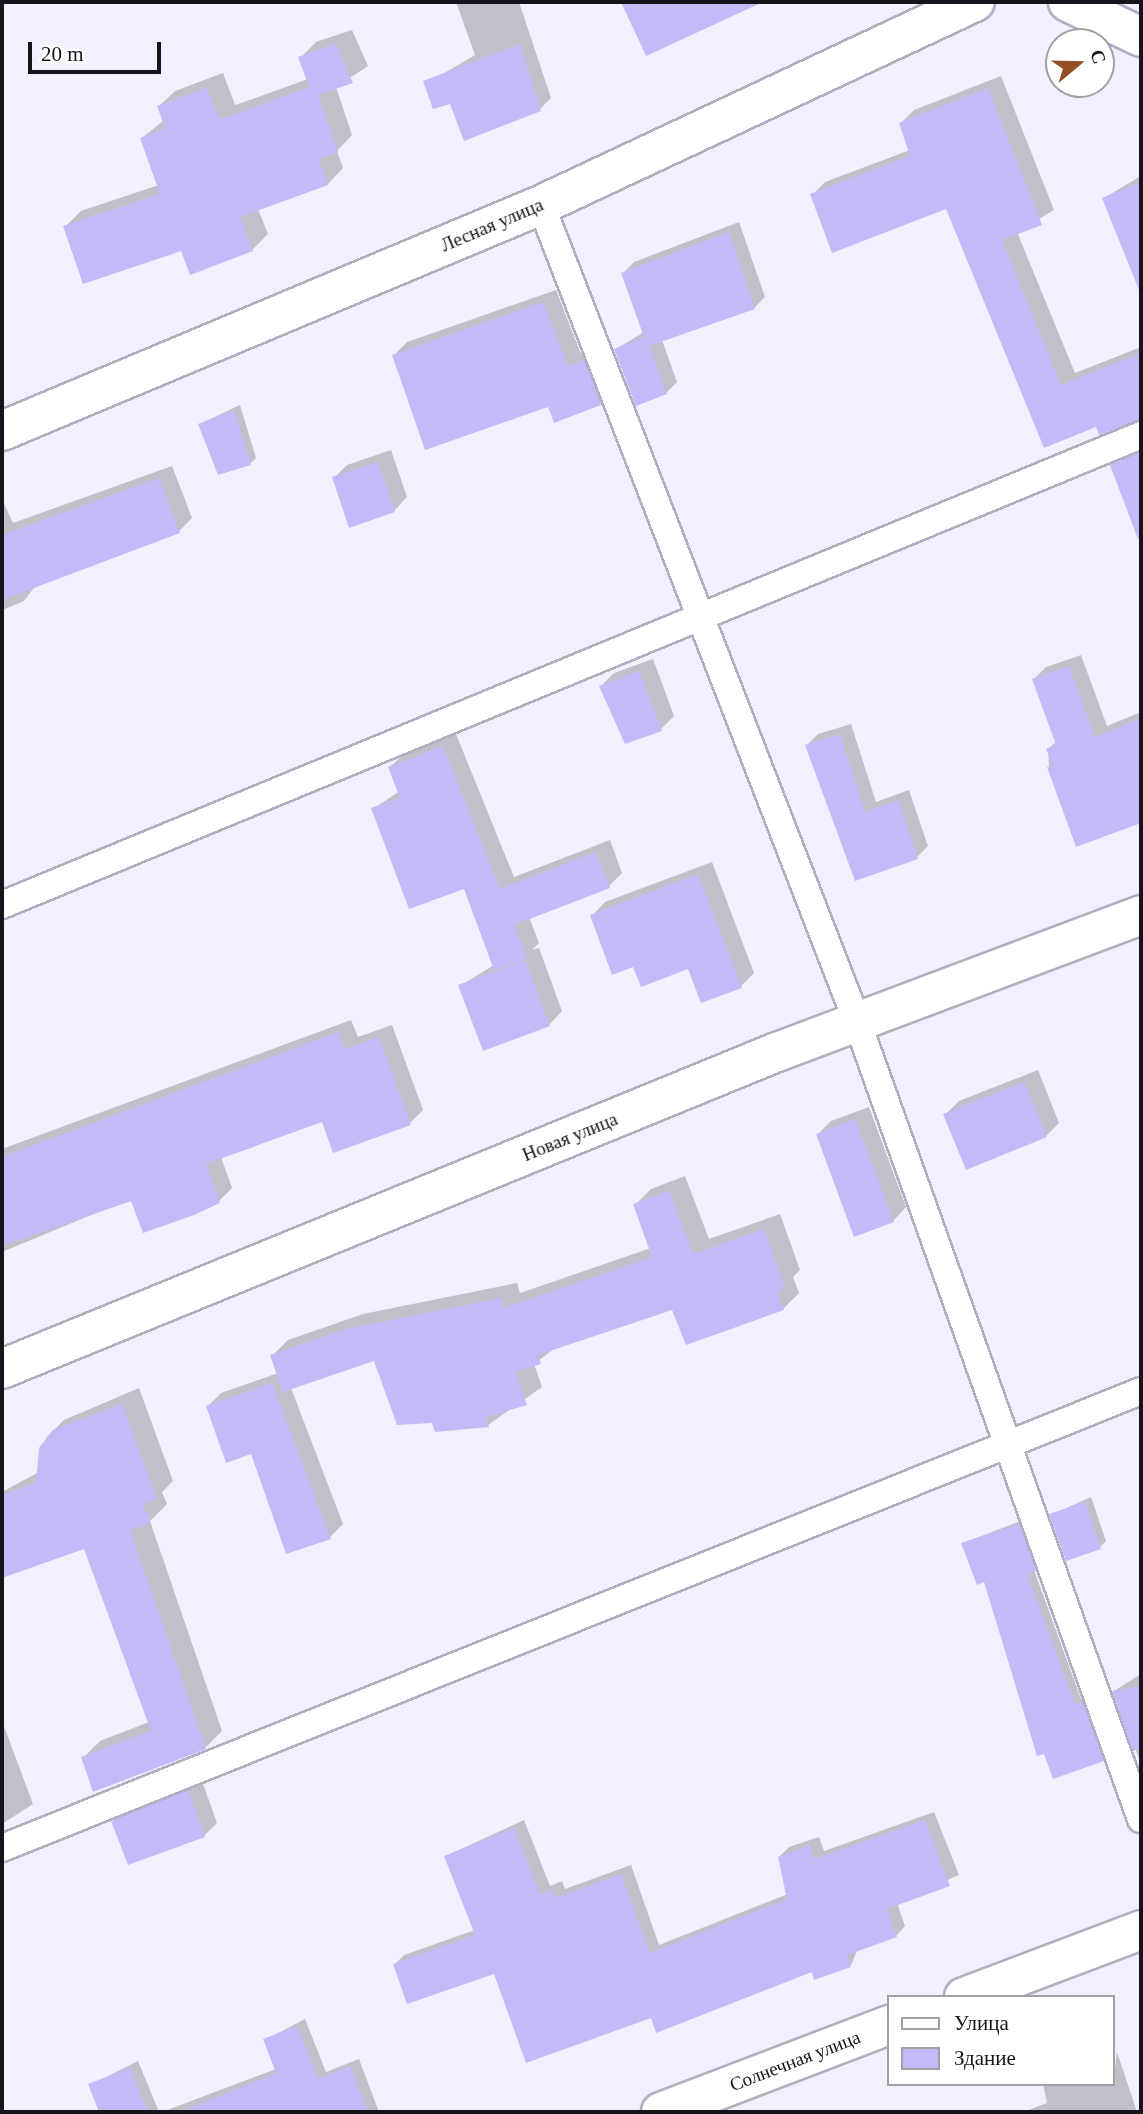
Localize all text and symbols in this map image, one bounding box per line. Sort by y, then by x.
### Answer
scale bar [32,28,164,72]
north arrow [1045,28,1115,98]
text: 20 m [41,42,84,66]
text: С [1086,47,1111,67]
street label: Лесная улица [437,193,547,257]
street label: Новая улица [519,1108,621,1166]
legend [888,1995,1115,2086]
text: Улица [954,2011,1009,2035]
street label: Солнечная улица [726,2026,864,2096]
text: Здание [954,2046,1016,2070]

